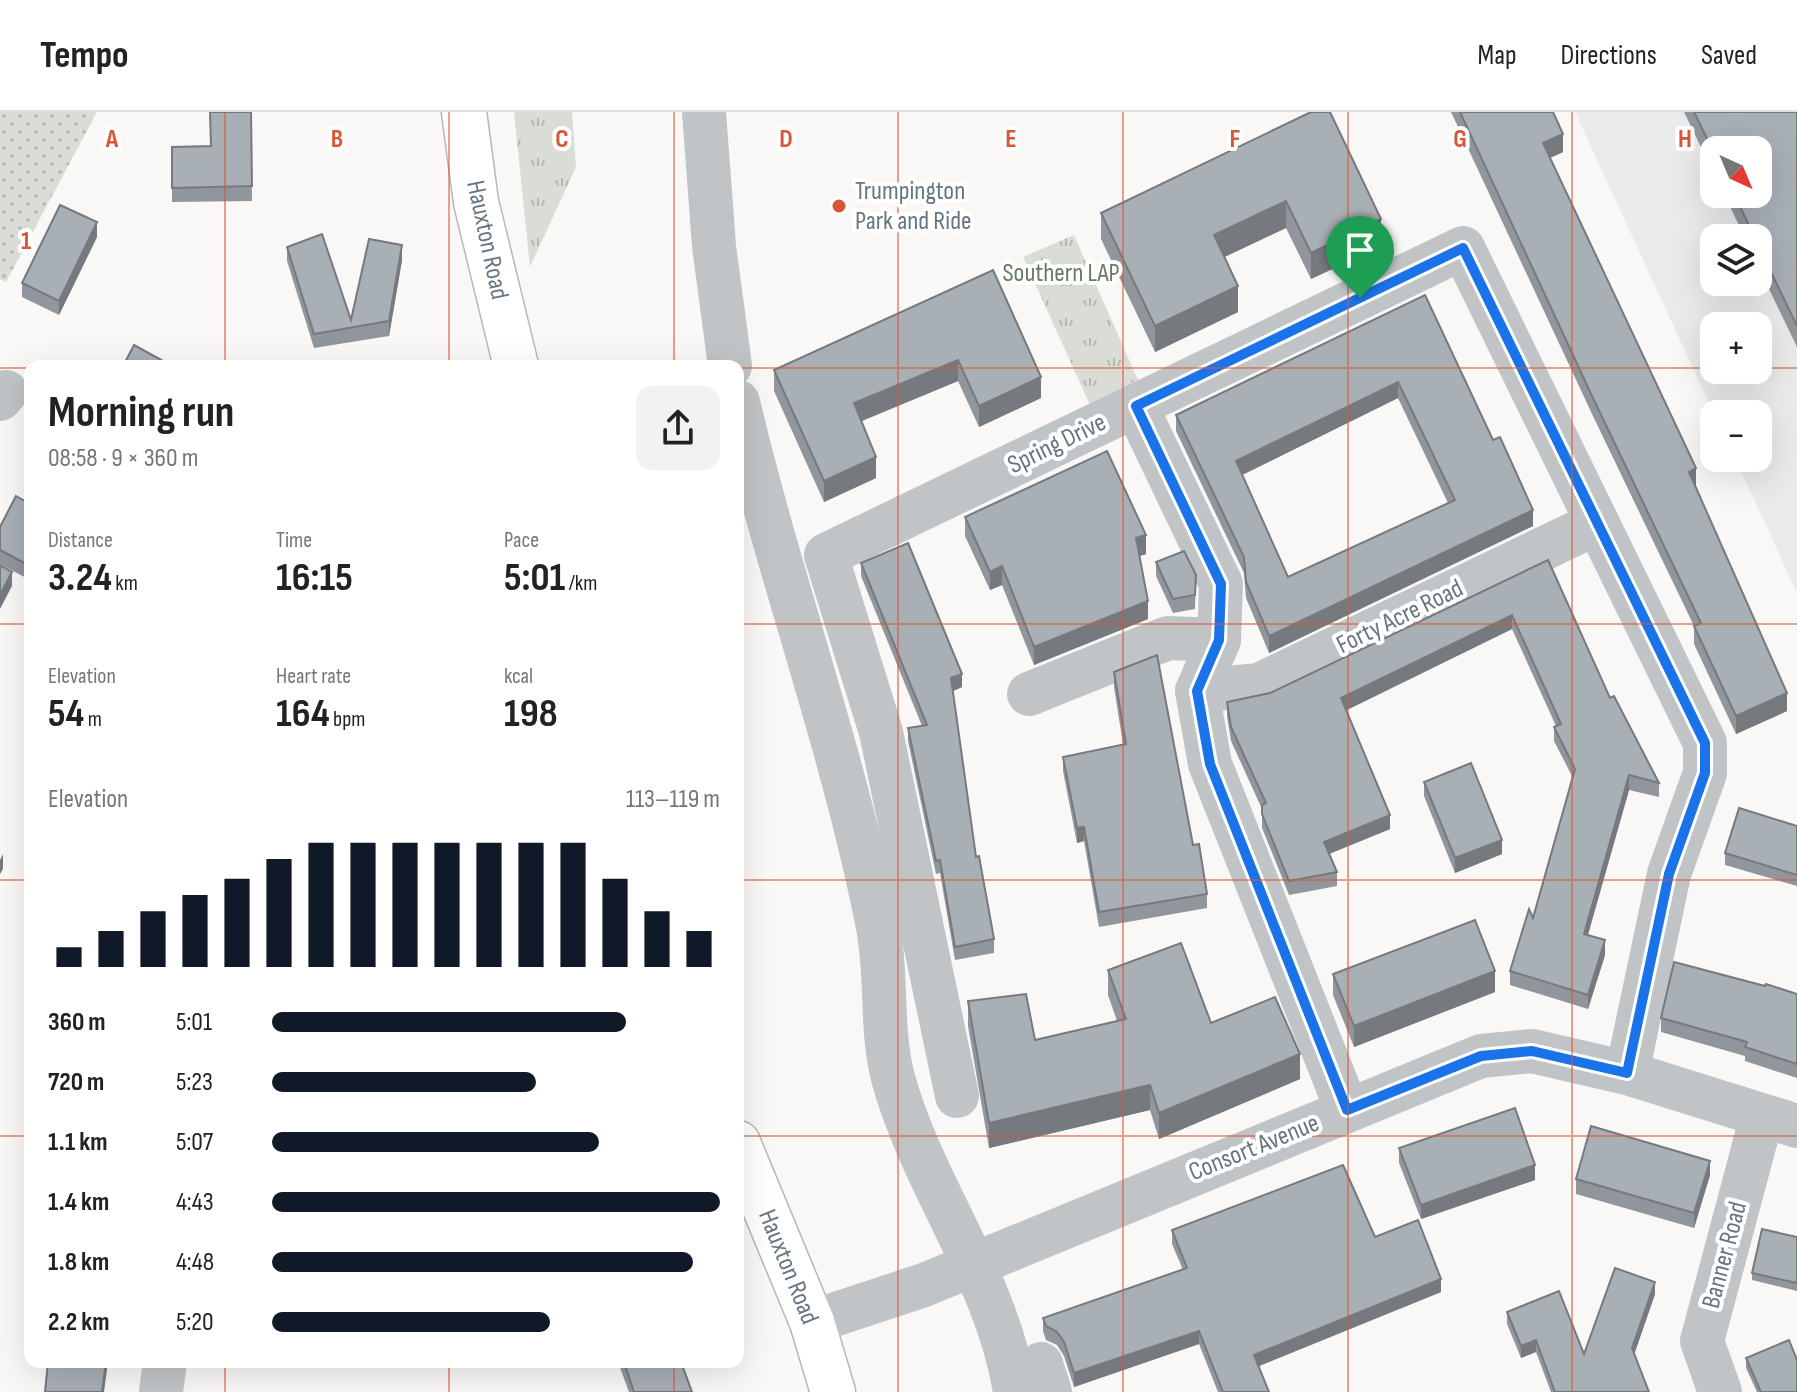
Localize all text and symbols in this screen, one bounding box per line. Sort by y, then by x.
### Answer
text: Tempo [40,33,129,78]
text: Map [1478,39,1517,72]
text: Directions [1561,39,1657,72]
text: Saved [1701,39,1757,72]
text: A [105,124,119,155]
text: B [331,124,343,155]
text: C [555,124,569,155]
text: D [779,124,793,155]
text: E [1005,124,1017,155]
text: F [1230,124,1241,155]
text: G [1453,124,1467,155]
text: H [1678,124,1692,155]
north arrow [1700,136,1772,208]
map controls [1700,136,1772,472]
place label: Trumpington Park and Ride [855,176,971,237]
street label: Hauxton Road [459,178,515,302]
marker: Trumpington Park and Ride [830,197,848,215]
pin [1326,216,1394,298]
button: layers [1700,224,1772,296]
text: 1 [21,226,31,257]
icon: arrive [1338,228,1382,272]
park label: Southern LAP [1002,258,1120,289]
button: + [1700,312,1772,384]
text: Morning run [48,386,234,439]
button: share [636,386,720,470]
button: − [1700,400,1772,472]
street label: Spring Drive [1003,407,1111,481]
text: 08:58 · 9 × 360 m [48,443,198,474]
text: Distance [48,527,113,554]
text: Time [276,527,312,554]
text: Pace [504,527,539,554]
text: 3.24 [48,554,112,602]
text: 16:15 [276,554,353,602]
text: 5:01 [504,554,565,602]
text: km [112,570,138,597]
text: /km [565,570,597,597]
street label: Forty Acre Road [1332,573,1468,661]
text: Elevation [48,663,116,690]
text: Heart rate [276,663,351,690]
text: kcal [504,663,533,690]
text: 54 [48,690,84,738]
text: 164 [276,690,330,738]
text: 198 [504,690,558,738]
text: m [84,706,102,733]
text: bpm [330,706,365,733]
text: Elevation [48,784,128,815]
text: 113–119 m [626,784,720,815]
text: 360 m [48,1007,106,1038]
text: 5:01 [176,1007,212,1038]
text: 720 m [48,1067,104,1098]
text: 5:23 [176,1067,213,1098]
street label: Consort Avenue [1184,1108,1324,1188]
text: 1.1 km [48,1127,107,1158]
text: 5:07 [176,1127,213,1158]
text: 1.4 km [48,1187,109,1218]
text: 4:43 [176,1187,214,1218]
street label: Banner Road [1696,1198,1754,1312]
street label: Hauxton Road [751,1205,825,1329]
text: 1.8 km [48,1247,109,1278]
text: 4:48 [176,1247,214,1278]
text: 2.2 km [48,1307,110,1338]
text: 5:20 [176,1307,214,1338]

